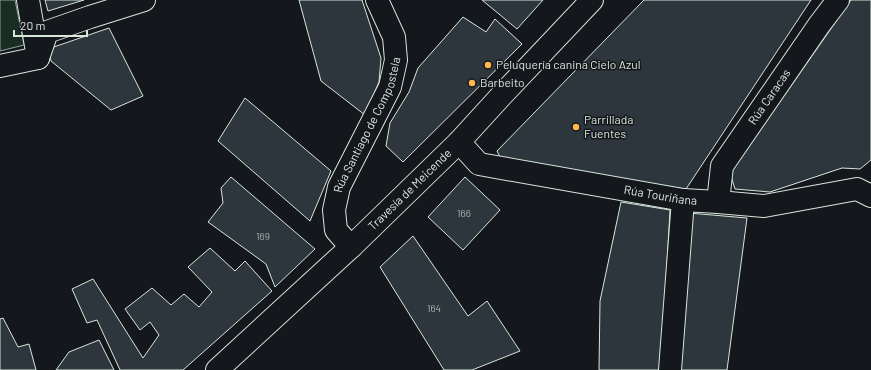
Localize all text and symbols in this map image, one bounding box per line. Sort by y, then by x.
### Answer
scale bar [14,12,87,38]
text: 20 m [20,18,46,32]
street label: Rúa Santiago de Compostela [330,55,403,194]
place label: Peluquería canina Cielo Azul [496,57,641,71]
marker: Peluquería canina Cielo Azul [483,60,493,70]
street label: Rúa Caracas [745,66,793,127]
place label: Barbeito [480,75,525,89]
marker: Barbeito [467,78,477,88]
place label: Parrillada Fuentes [584,112,633,140]
marker: Parrillada Fuentes [571,122,581,132]
street label: Travesía de Meicende [365,145,454,233]
street label: Rúa Touriñana [623,182,698,207]
house number: 166 [457,207,471,219]
house number: 169 [256,230,270,242]
house number: 164 [427,302,441,314]

